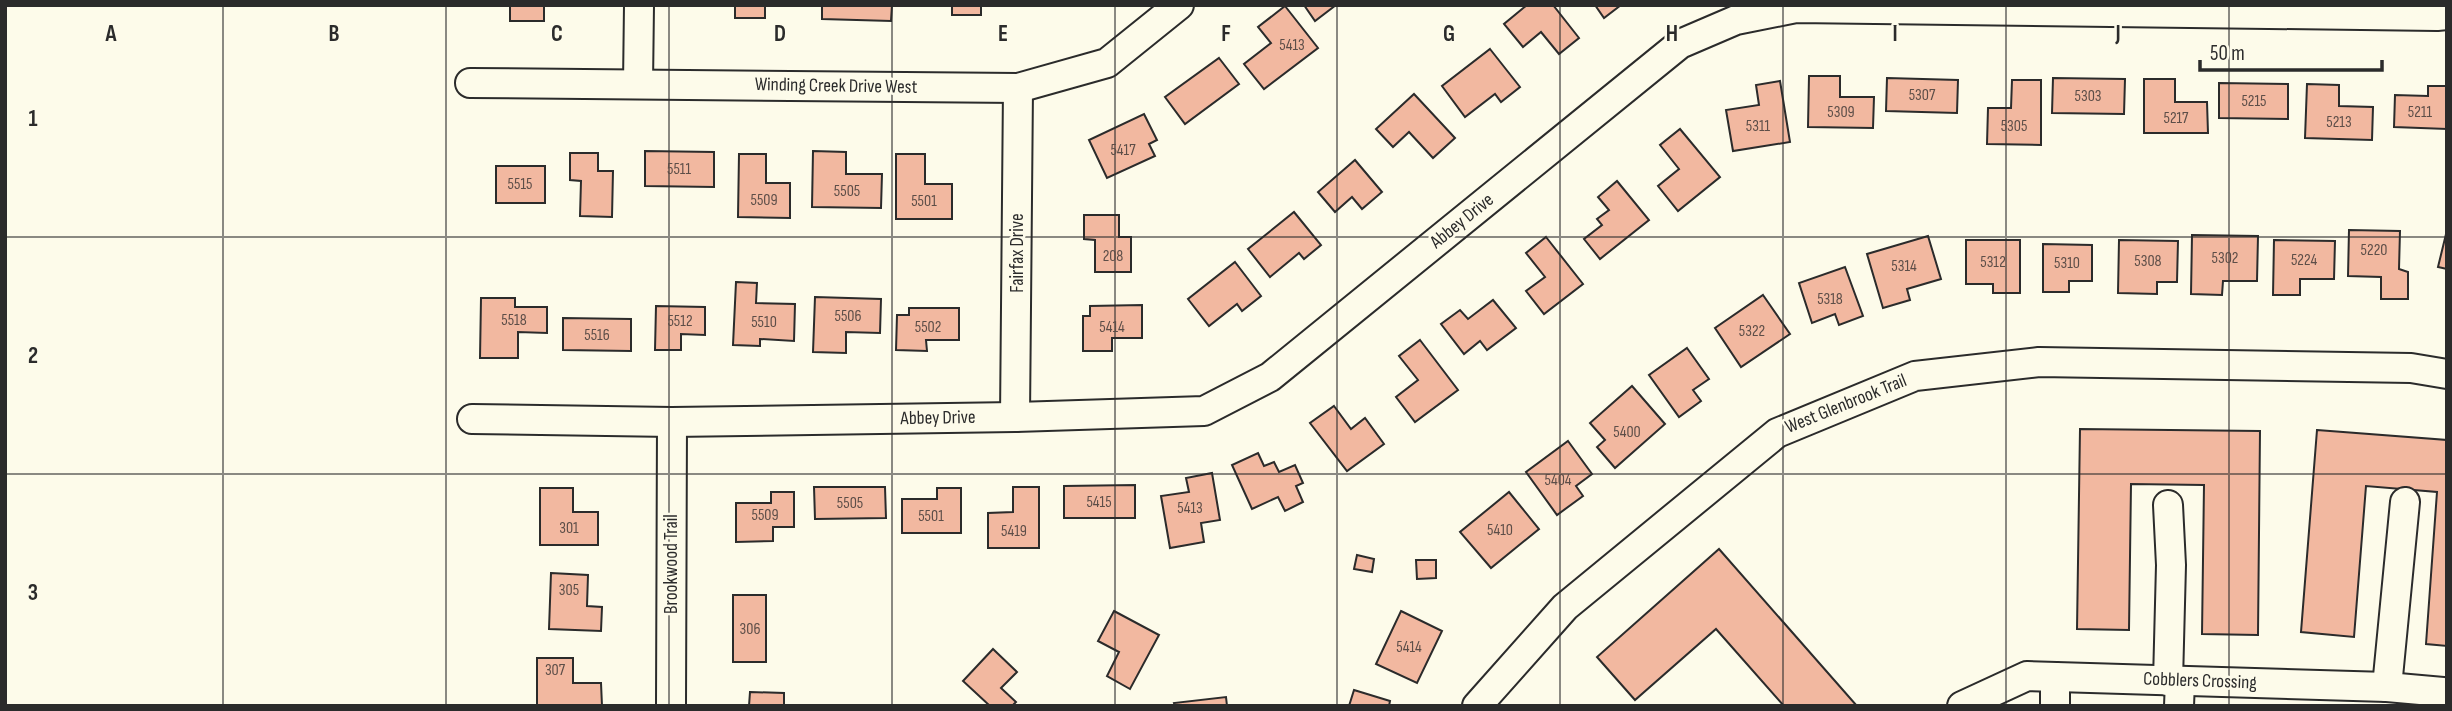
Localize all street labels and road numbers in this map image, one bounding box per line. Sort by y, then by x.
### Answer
street label: Winding Creek Drive West [755,73,918,99]
street label: Abbey Drive [1425,188,1498,254]
street label: Fairfax Drive [1006,213,1029,293]
street label: West Glenbrook Trail [1782,369,1910,439]
street label: Abbey Drive [899,406,976,430]
street label: Brookwood Trail [660,514,683,614]
street label: Cobblers Crossing [2143,668,2258,694]

